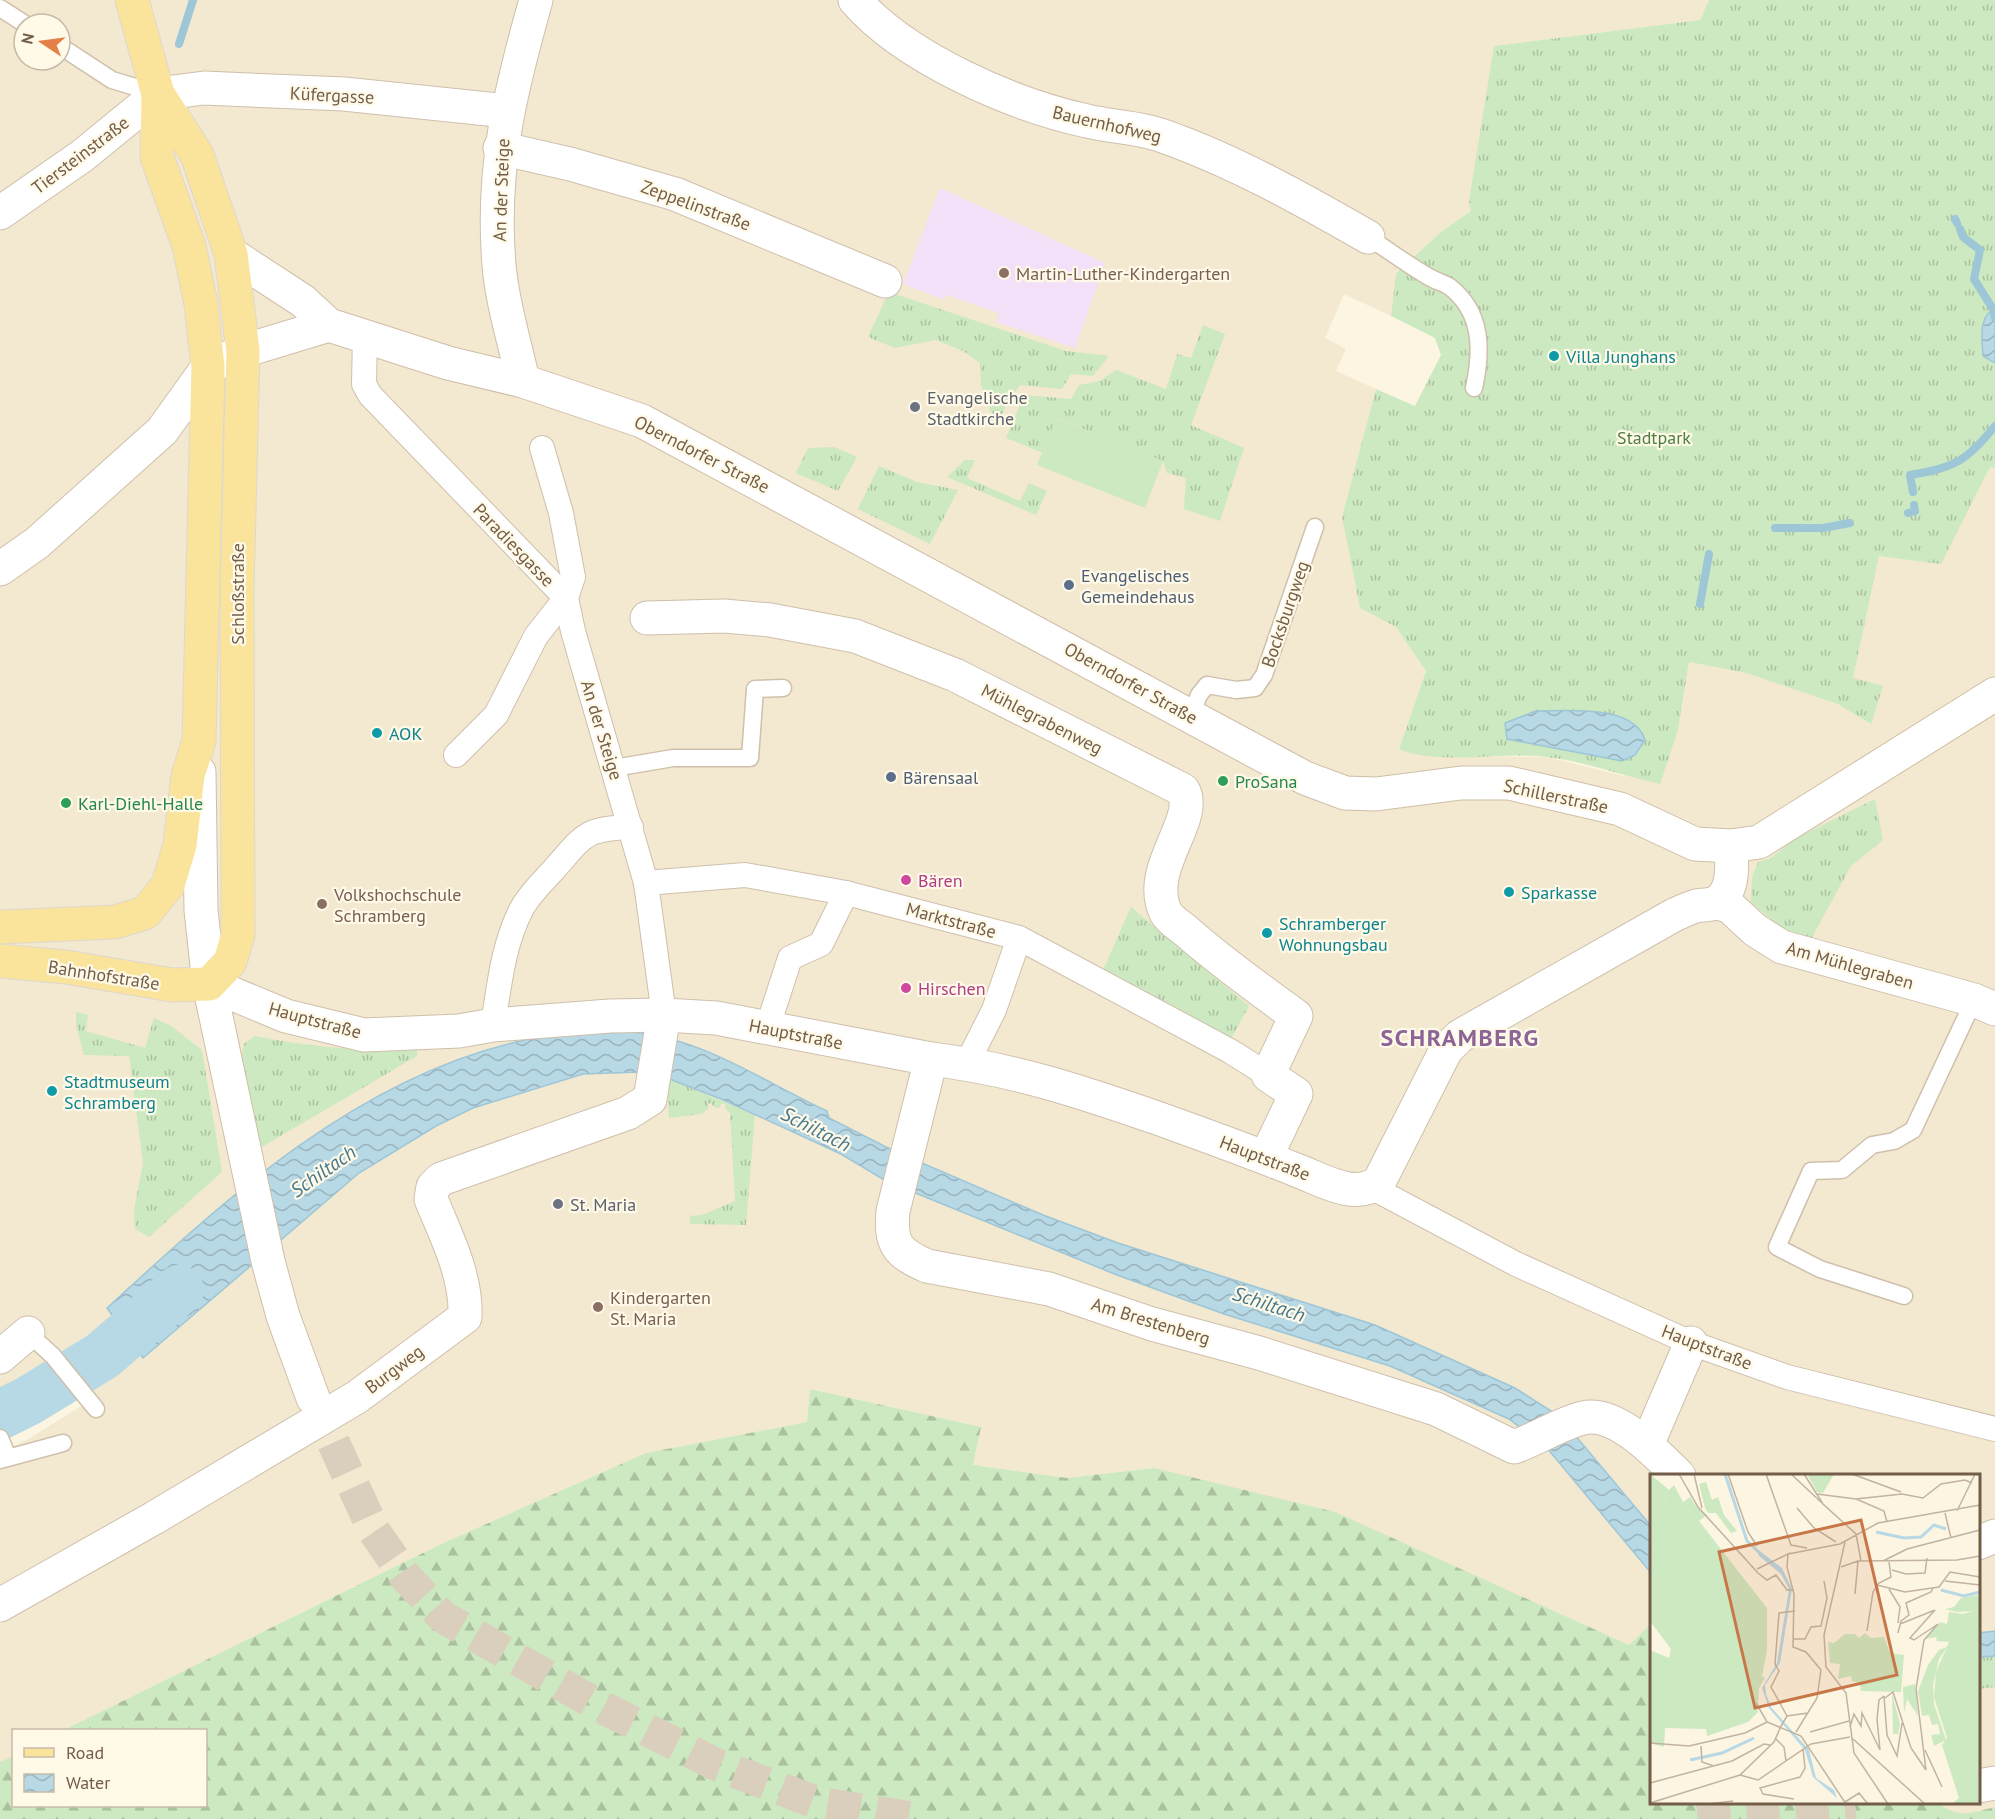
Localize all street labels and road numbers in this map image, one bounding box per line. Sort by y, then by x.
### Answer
street label: Küfergasse [289,81,375,109]
street label: Bauernhofweg [1050,100,1164,148]
street label: Tiersteinstraße [27,111,133,199]
street label: An der Steige [488,138,514,242]
street label: Zeppelinstraße [638,175,754,235]
street label: Oberndorfer Straße [631,410,773,498]
street label: Paradiesgasse [468,498,560,592]
street label: Schloßstraße [226,543,249,645]
street label: Bocksburgweg [1256,558,1314,670]
street label: Oberndorfer Straße [1060,637,1202,729]
street label: An der Steige [576,677,628,783]
street label: Mühlegrabenweg [977,679,1107,759]
street label: Schillerstraße [1501,774,1611,818]
street label: Marktstraße [903,897,999,943]
street label: Am Mühlegraben [1784,936,1916,994]
street label: Bahnhofstraße [47,955,161,995]
street label: Hauptstraße [266,997,364,1043]
street label: Hauptstraße [747,1014,845,1054]
street label: Hauptstraße [1216,1130,1314,1186]
street label: Am Brestenberg [1089,1292,1213,1350]
street label: Hauptstraße [1658,1319,1756,1375]
street label: Burgweg [360,1339,428,1399]

